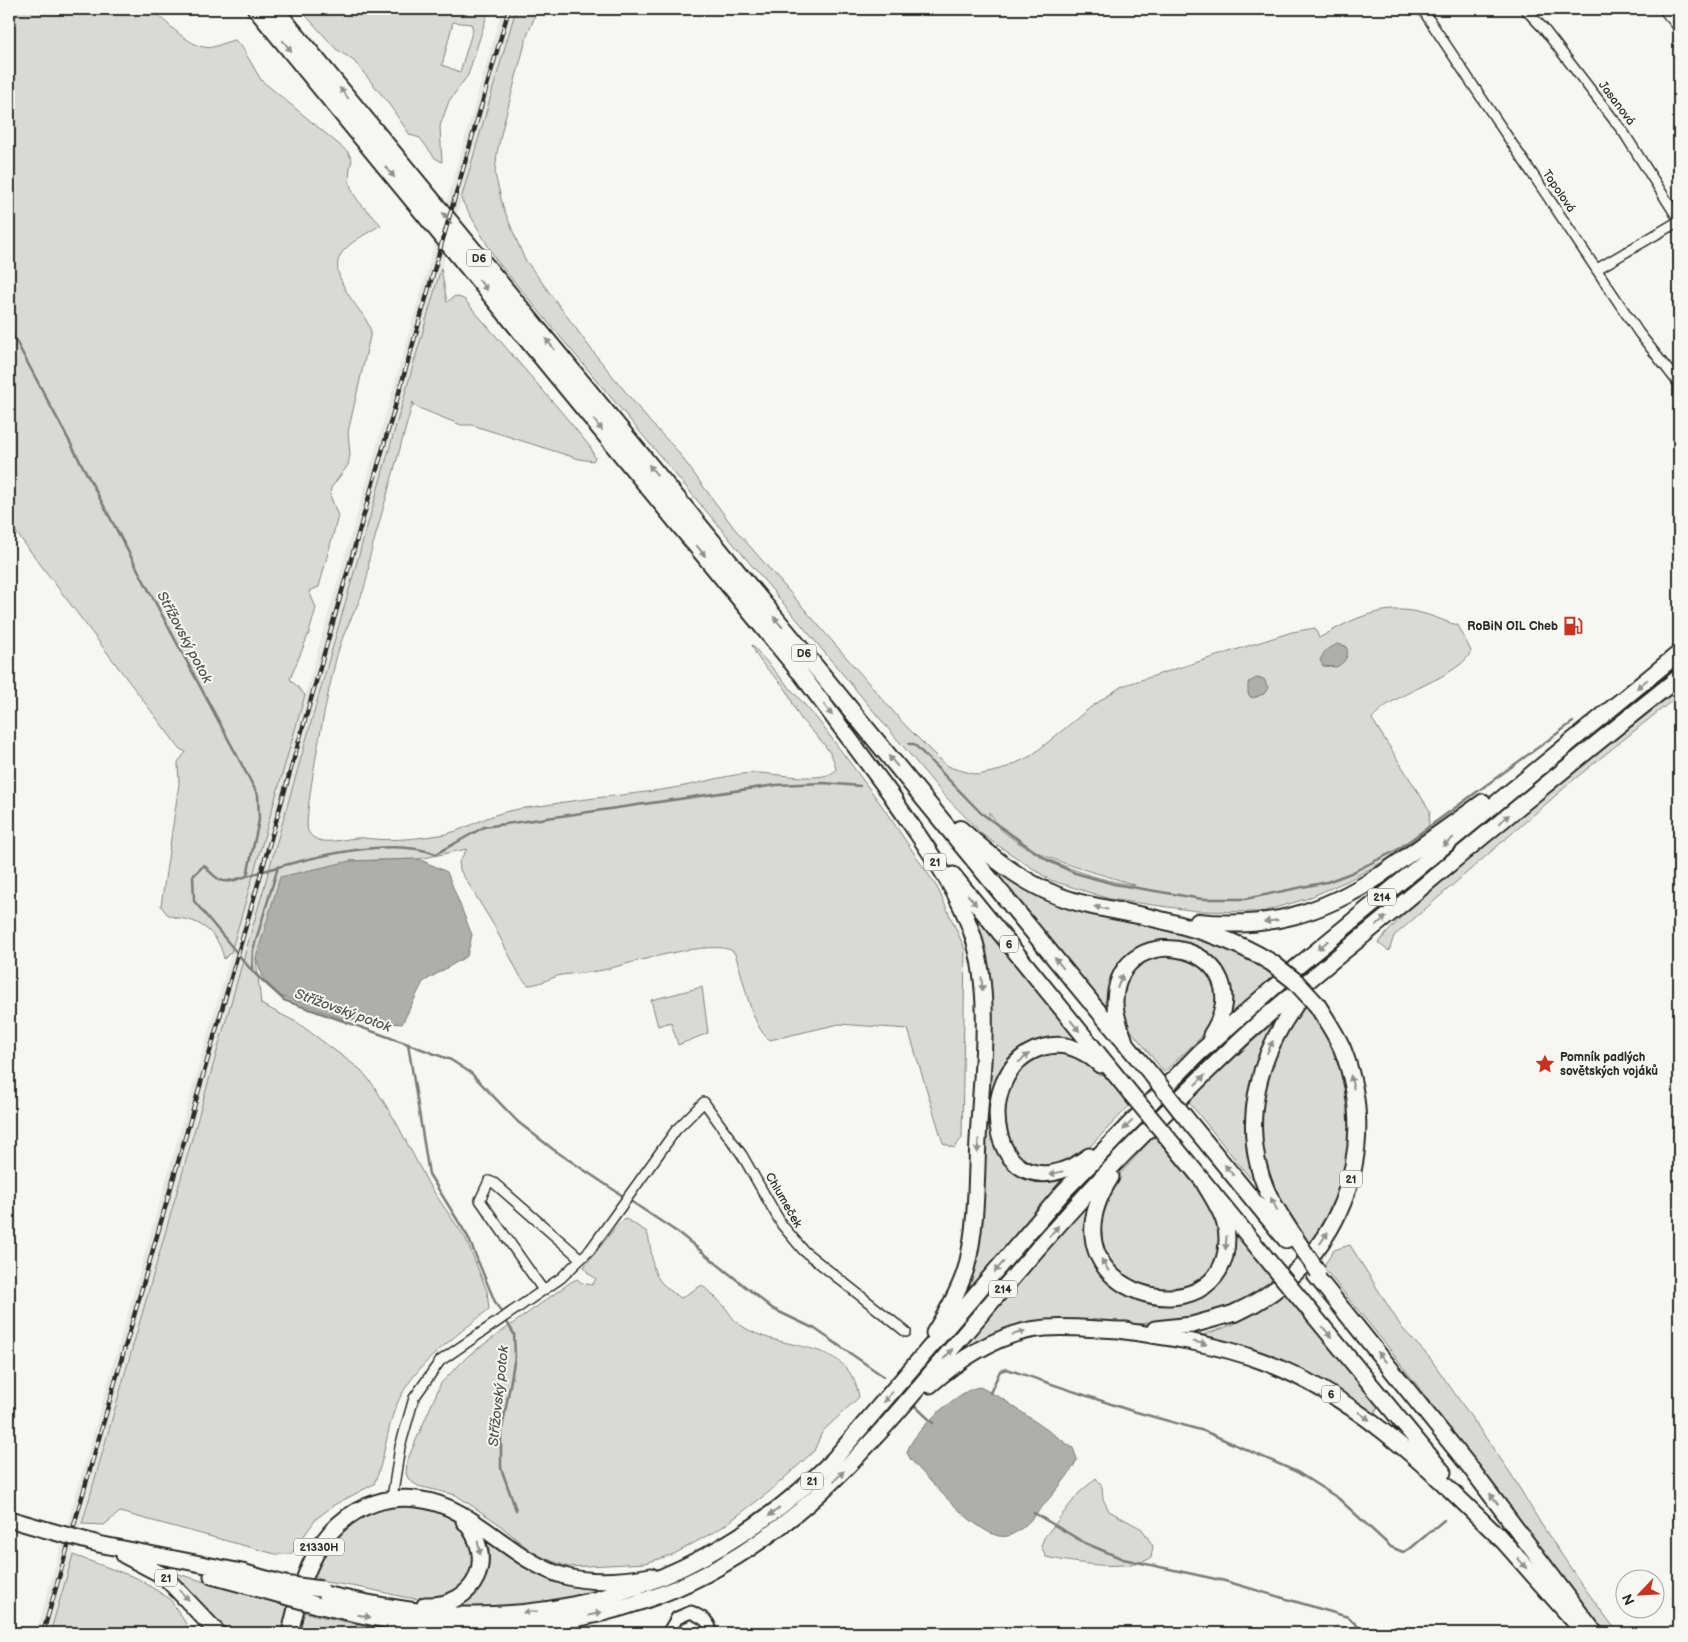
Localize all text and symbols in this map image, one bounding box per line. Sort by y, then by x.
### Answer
one-way arrow [282,40,293,53]
street label: Jasanová [1595,78,1638,129]
one-way arrow [338,86,349,99]
one-way arrow [385,166,396,179]
street label: Topolová [1539,167,1578,216]
one-way arrow [441,212,452,225]
road number: D6 [466,250,492,266]
one-way arrow [478,279,489,292]
one-way arrow [544,338,555,351]
one-way arrow [593,418,604,431]
one-way arrow [647,464,658,477]
one-way arrow [695,545,706,557]
water label: Střížovský potok [153,588,216,687]
fuel station icon: RoBiN OIL Cheb [1562,615,1584,637]
one-way arrow [773,616,784,629]
place label: RoBiN OIL Cheb [1467,619,1558,634]
road number: D6 [792,644,816,661]
one-way arrow [1636,678,1648,690]
one-way arrow [823,703,833,717]
one-way arrow [888,754,899,767]
one-way arrow [1498,813,1511,824]
one-way arrow [1442,837,1455,848]
road number: 21 [924,854,946,870]
road number: 214 [1368,889,1396,906]
one-way arrow [967,893,978,906]
one-way arrow [1093,904,1108,912]
one-way arrow [1375,916,1387,927]
one-way arrow [1262,917,1278,925]
road number: 6 [1000,936,1018,952]
one-way arrow [1317,940,1330,951]
one-way arrow [1054,957,1065,970]
one-way arrow [1116,973,1124,988]
one-way arrow [978,976,986,992]
water label: Střížovský potok [292,985,394,1036]
one-way arrow [1070,1019,1081,1032]
one-way arrow [1266,1040,1274,1054]
place label: Pomník padlých sovětských vojáků [1560,1050,1658,1079]
one-way arrow [1018,1052,1031,1063]
place icon: Pomník padlých sovětských vojáků [1534,1053,1556,1075]
one-way arrow [1193,1074,1205,1086]
one-way arrow [1348,1075,1356,1090]
one-way arrow [1122,1118,1134,1130]
one-way arrow [973,1138,981,1154]
one-way arrow [1223,1163,1234,1176]
one-way arrow [1048,1169,1064,1177]
street label: Chlumeček [762,1170,805,1231]
road number: 21 [1340,1170,1362,1188]
one-way arrow [1270,1197,1278,1211]
one-way arrow [1048,1225,1060,1237]
one-way arrow [1319,1231,1329,1244]
one-way arrow [1222,1236,1230,1252]
one-way arrow [1101,1258,1110,1272]
one-way arrow [993,1261,1005,1273]
road number: 214 [989,1280,1017,1298]
one-way arrow [1321,1325,1332,1338]
one-way arrow [1012,1329,1027,1337]
one-way arrow [1193,1339,1208,1347]
water label: Střížovský potok [485,1344,512,1447]
one-way arrow [942,1347,953,1360]
one-way arrow [1376,1350,1387,1363]
road number: 6 [1322,1386,1340,1402]
one-way arrow [883,1391,894,1403]
one-way arrow [1357,1411,1370,1421]
one-way arrow [833,1470,845,1482]
road number: 21 [801,1472,823,1490]
one-way arrow [1488,1493,1499,1506]
one-way arrow [767,1507,781,1517]
road number: 21330H [294,1538,344,1555]
one-way arrow [475,1541,483,1556]
one-way arrow [1516,1556,1528,1568]
road number: 21 [155,1570,177,1586]
north arrow [1616,1570,1666,1620]
one-way arrow [177,1589,189,1601]
text: N [1619,1591,1639,1608]
one-way arrow [521,1608,537,1616]
one-way arrow [587,1610,602,1618]
one-way arrow [357,1612,372,1620]

